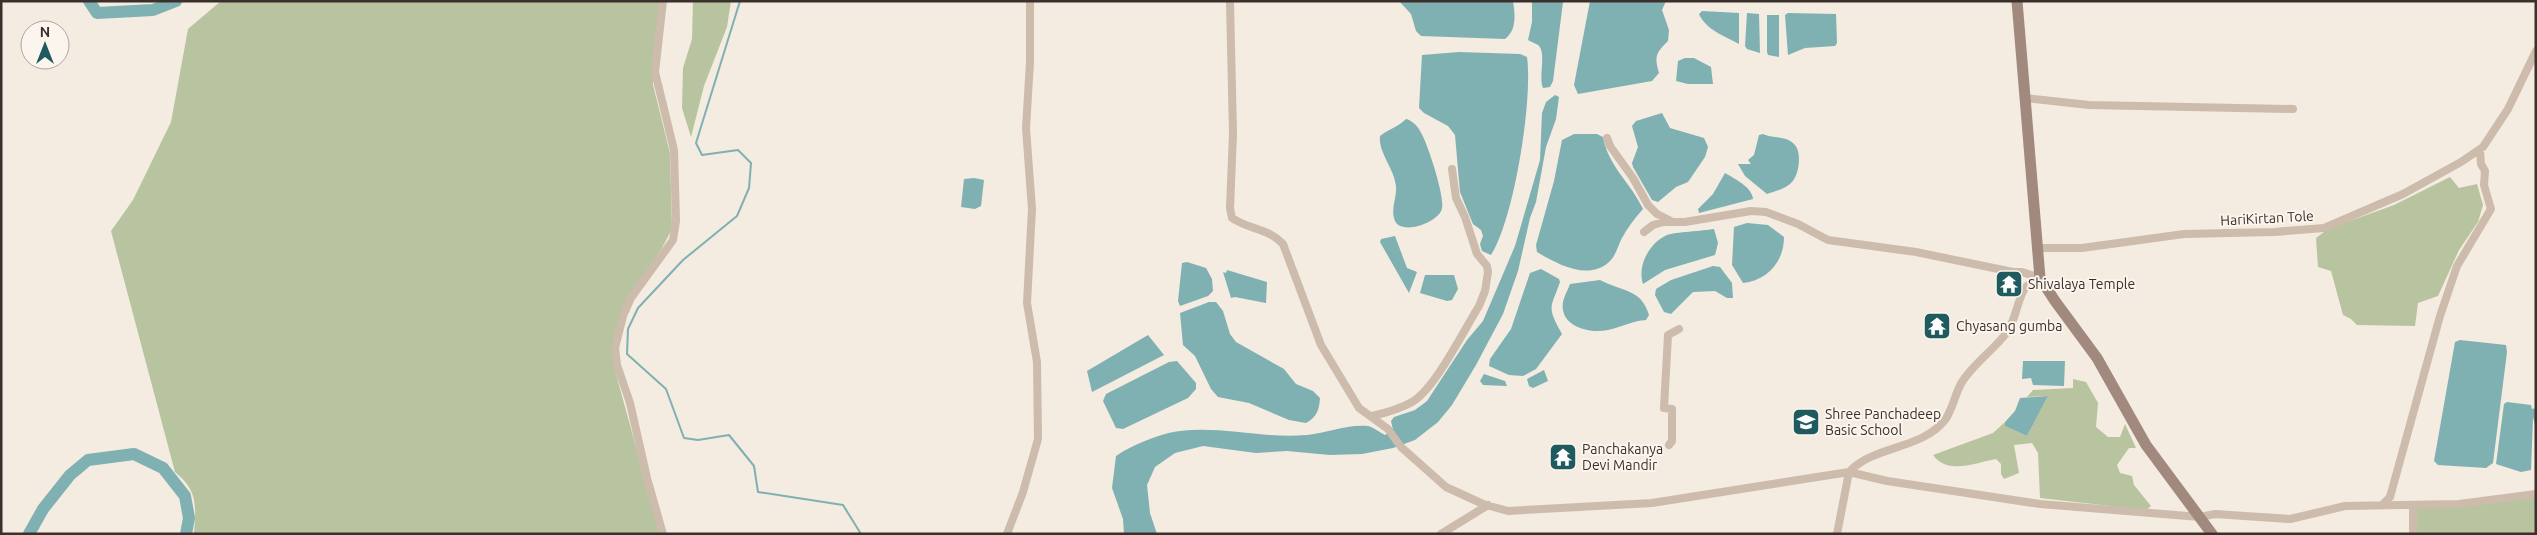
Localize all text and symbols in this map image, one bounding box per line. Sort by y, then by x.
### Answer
north arrow [20,20,70,70]
text: N [40,24,50,40]
street label: HariKirtan Tole [2220,208,2314,228]
temple icon: Shivalaya Temple [1994,269,2024,299]
place label: Shivalaya Temple [2028,276,2135,292]
temple icon: Chyasang gumba [1922,311,1952,341]
place label: Chyasang gumba [1956,318,2062,334]
place label: Shree Panchadeep Basic School [1825,406,1941,438]
school or university icon: Shree Panchadeep Basic School [1791,407,1821,437]
place label: Panchakanya Devi Mandir [1582,441,1663,473]
temple icon: Panchakanya Devi Mandir [1548,442,1578,472]

